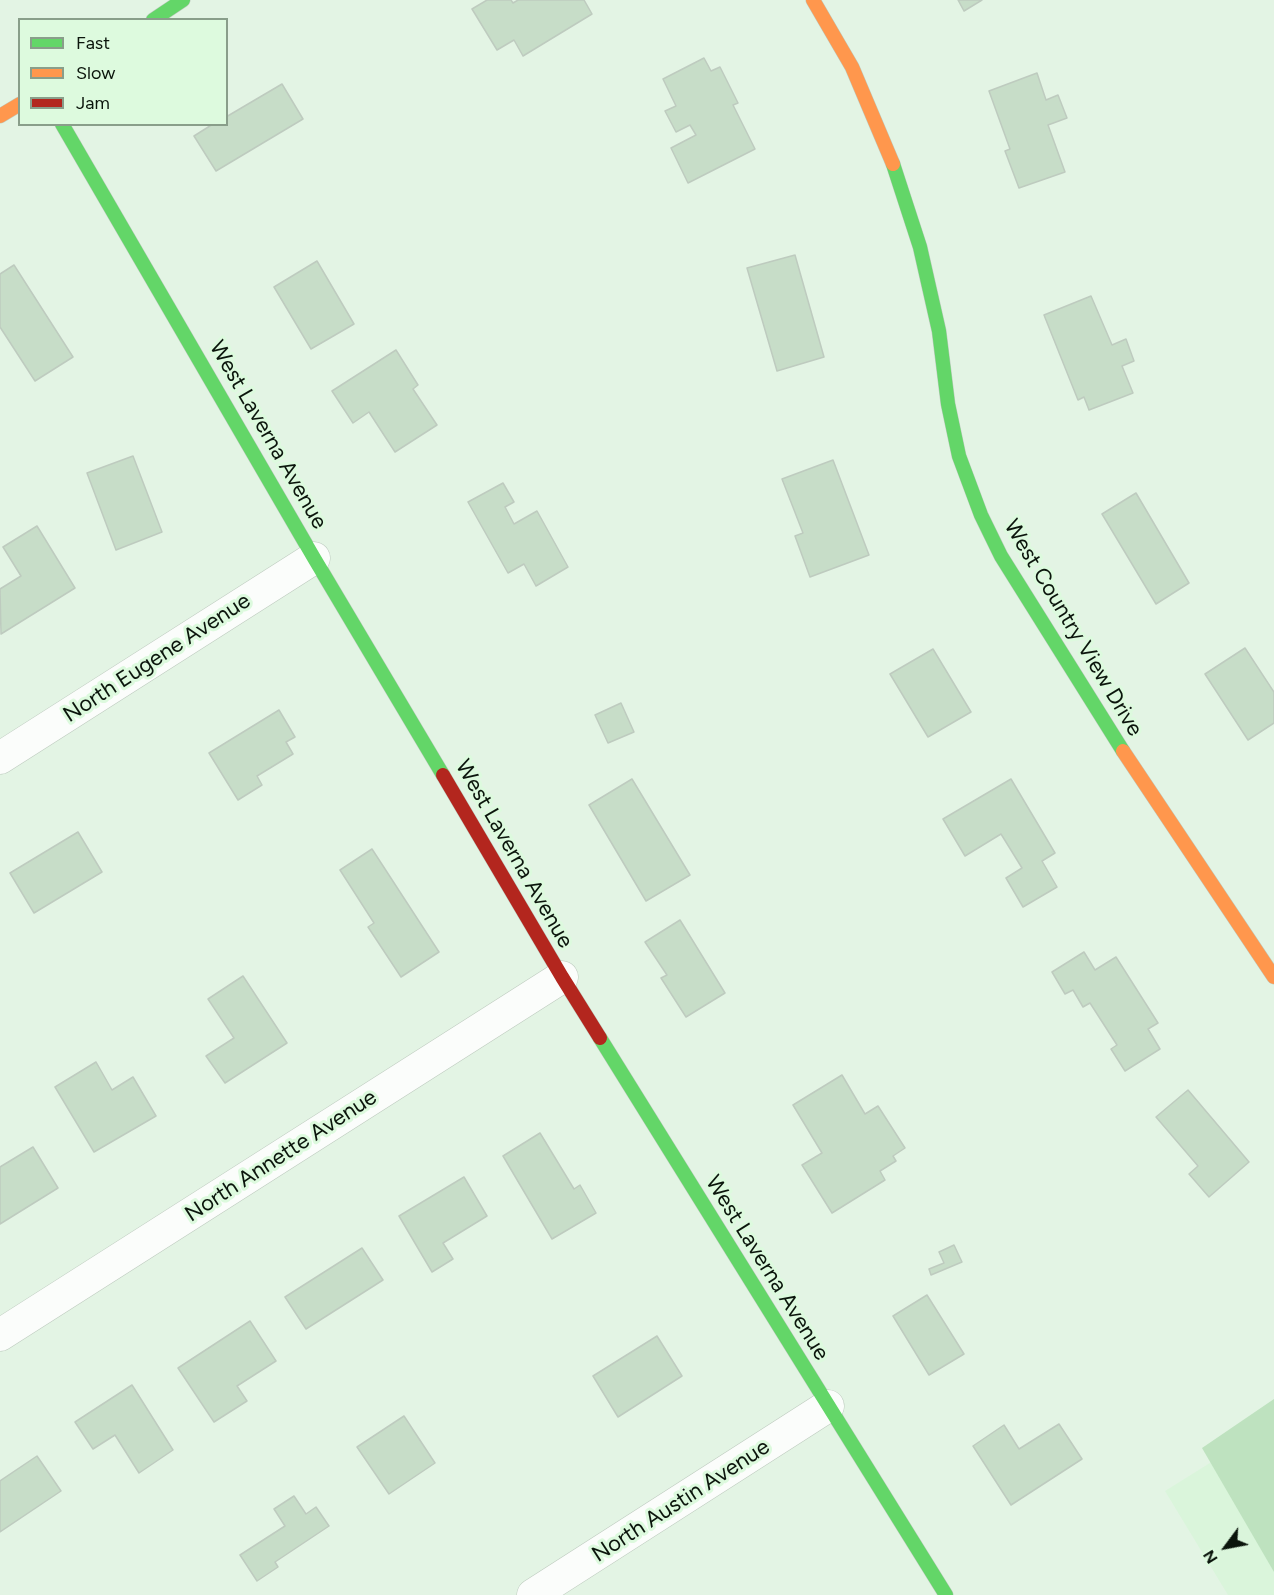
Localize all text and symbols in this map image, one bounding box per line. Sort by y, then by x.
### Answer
legend [18,18,228,126]
text: Fast [76,32,110,54]
text: Slow [76,62,115,84]
text: Jam [76,92,110,114]
street label: West Laverna Avenue [203,336,333,534]
street label: West Country View Drive [998,515,1148,741]
street label: North Eugene Avenue [59,588,255,728]
street label: West Laverna Avenue [449,755,579,953]
street label: North Annette Avenue [180,1084,382,1228]
street label: West Laverna Avenue [699,1171,835,1365]
street label: North Austin Avenue [587,1434,775,1568]
north arrow [1196,1517,1256,1577]
text: N [1199,1547,1222,1567]

